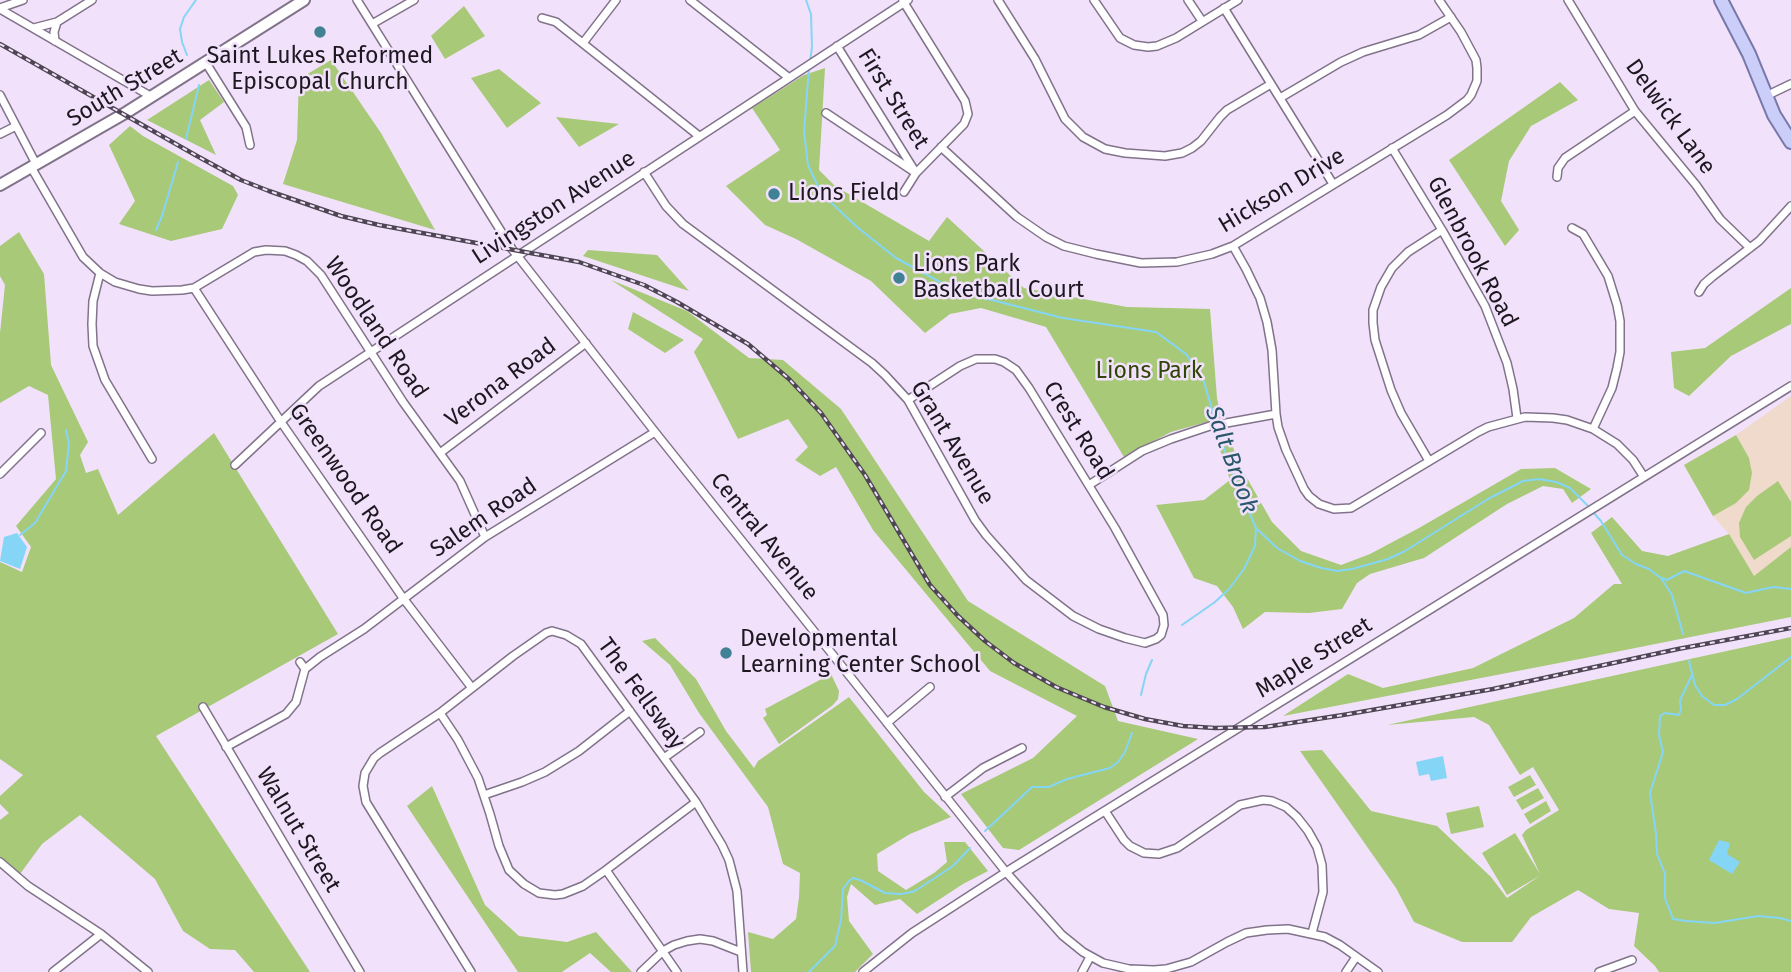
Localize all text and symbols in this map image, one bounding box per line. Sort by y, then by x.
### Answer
marker: Saint Lukes Reformed Episcopal Church [312,24,328,40]
street label: South Street [62,43,188,133]
place label: Saint Lukes Reformed Episcopal Church [207,43,433,97]
street label: First Street [851,44,935,154]
street label: Delwick Lane [1619,54,1721,180]
street label: Hickson Drive [1214,142,1350,240]
street label: Livingston Avenue [467,145,641,271]
street label: Glenbrook Road [1421,172,1523,332]
place label: Lions Field [788,180,900,208]
marker: Lions Field [766,186,782,202]
place label: Lions Park Basketball Court [913,251,1084,305]
street label: Woodland Road [318,252,434,404]
marker: Lions Park Basketball Court [891,270,907,286]
street label: Verona Road [440,332,562,434]
park label: Lions Park [1096,358,1202,386]
street label: Grant Avenue [904,376,1000,510]
street label: Crest Road [1037,376,1119,486]
street label: Greenwood Road [283,398,407,560]
water label: Salt Brook [1198,402,1264,518]
street label: Central Avenue [704,468,824,606]
street label: Salem Road [425,472,543,564]
street label: Maple Street [1251,611,1377,705]
place label: Developmental Learning Center School [740,626,981,680]
street label: The Fellsway [591,633,691,755]
marker: Developmental Learning Center School [718,645,734,661]
street label: Walnut Street [250,762,346,898]

